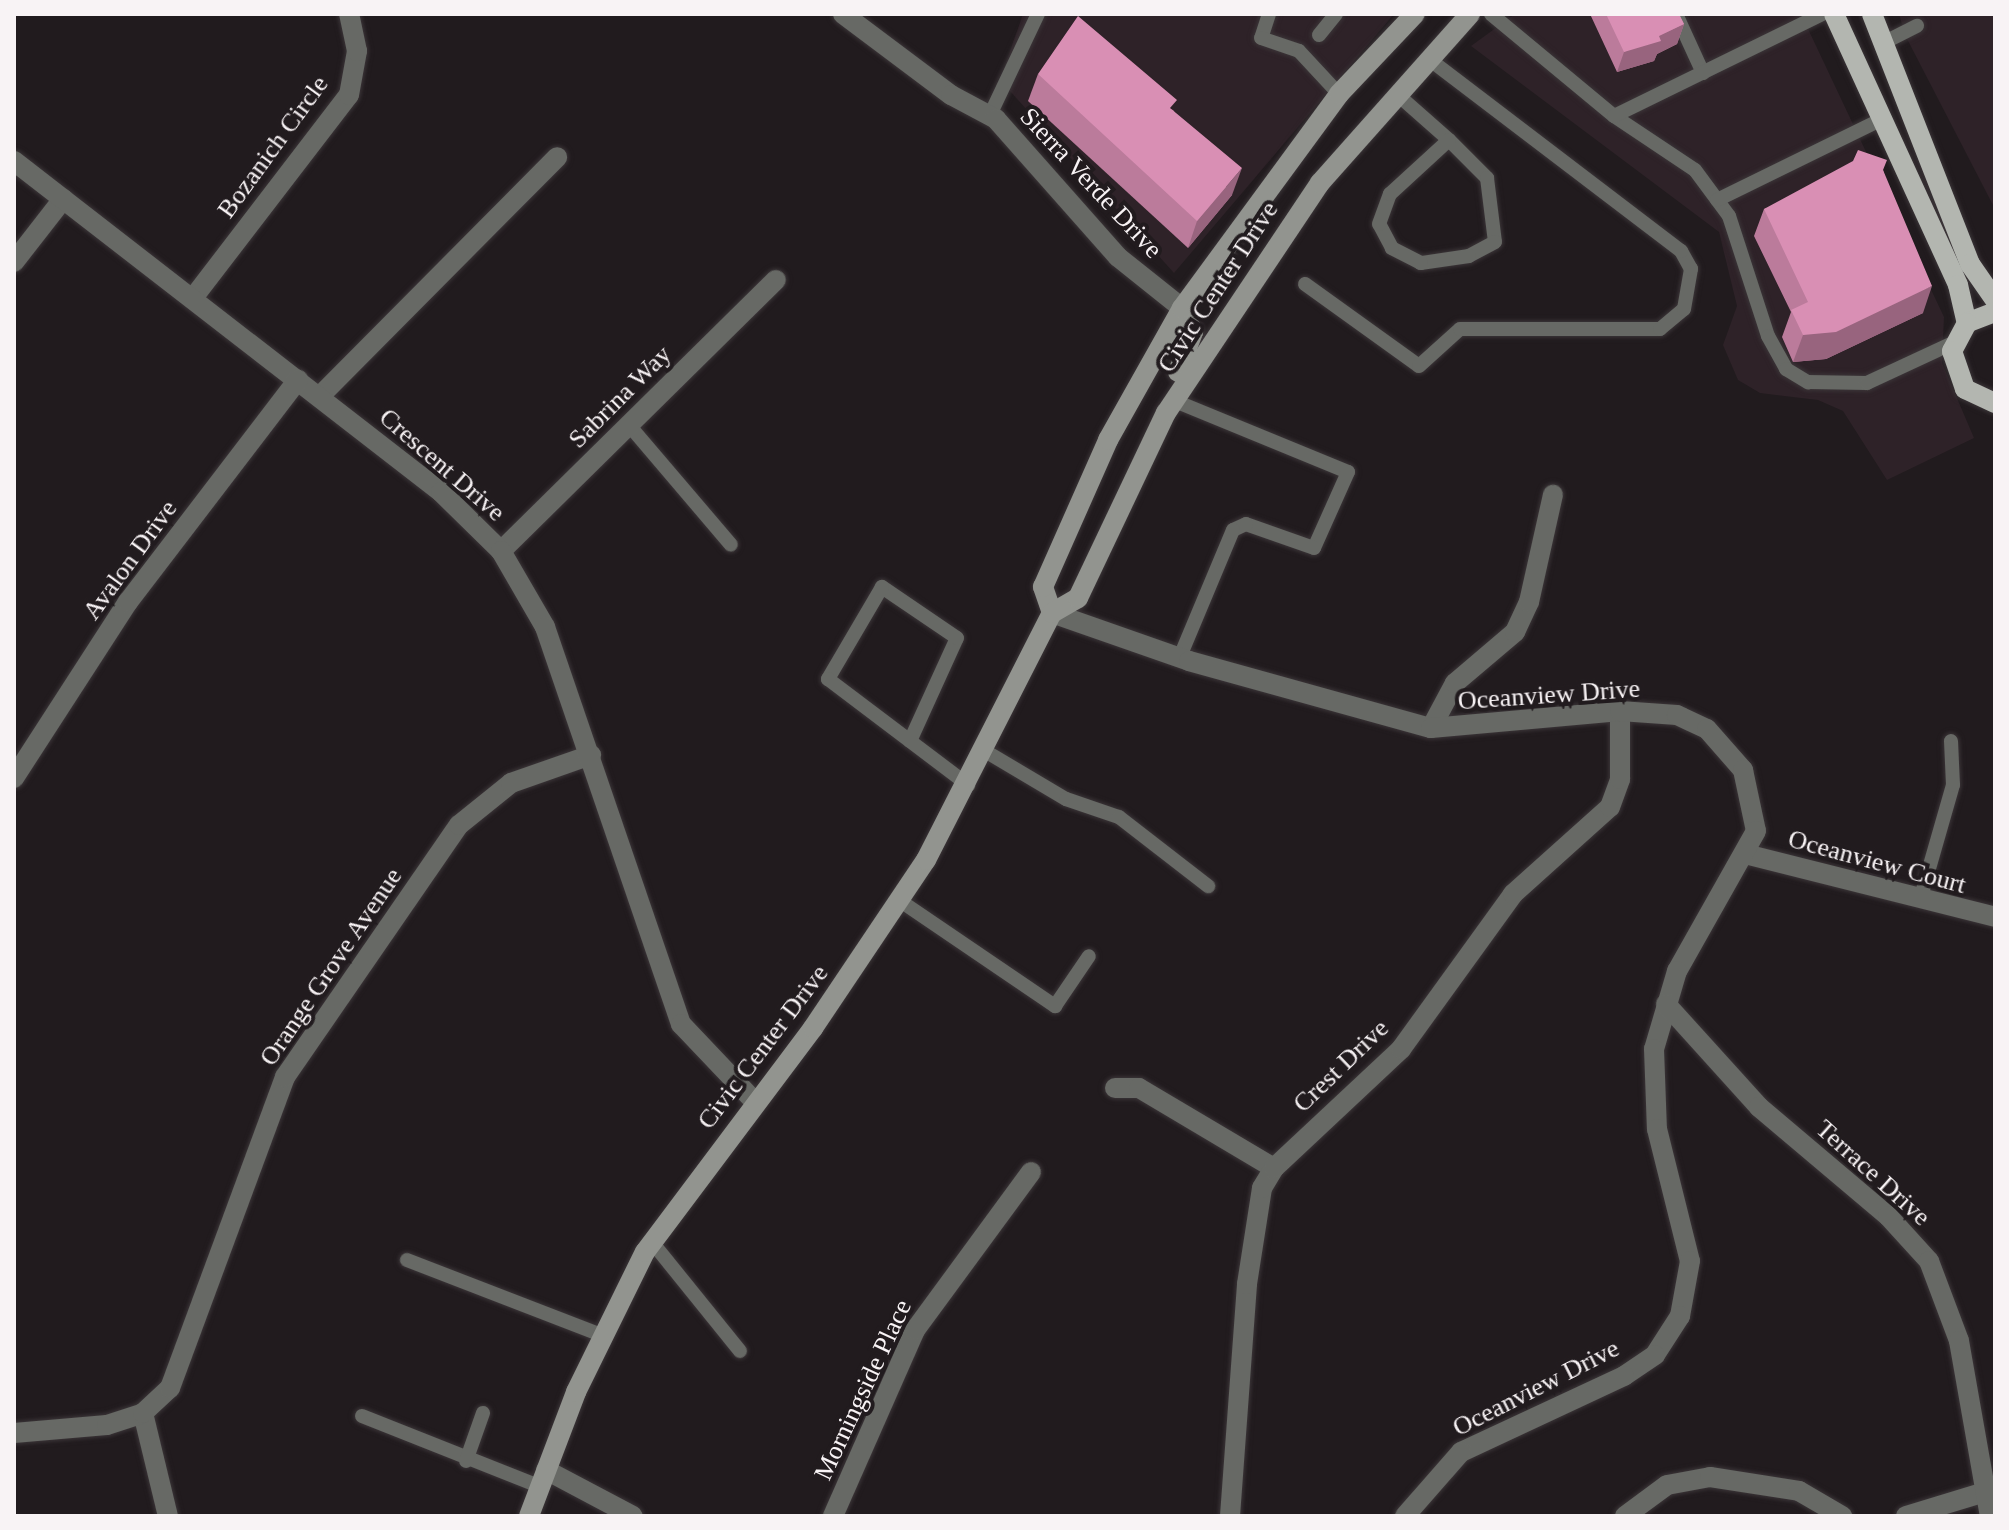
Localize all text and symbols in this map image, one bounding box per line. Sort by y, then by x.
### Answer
street label: Bozanich Circle [211,70,335,224]
street label: Sierra Verde Drive [1013,101,1169,265]
street label: Civic Center Drive [1151,196,1285,378]
street label: Sabrina Way [562,339,678,455]
street label: Crescent Drive [373,402,511,528]
street label: Avalon Drive [76,494,184,626]
street label: Oceanview Drive [1457,673,1641,717]
street label: Oceanview Court [1785,823,1969,901]
street label: Orange Grove Avenue [253,862,409,1072]
street label: Civic Center Drive [691,959,835,1135]
street label: Crest Drive [1287,1013,1395,1119]
street label: Terrace Drive [1809,1113,1937,1233]
street label: Morningside Place [808,1295,918,1485]
street label: Oceanview Drive [1448,1333,1624,1443]

